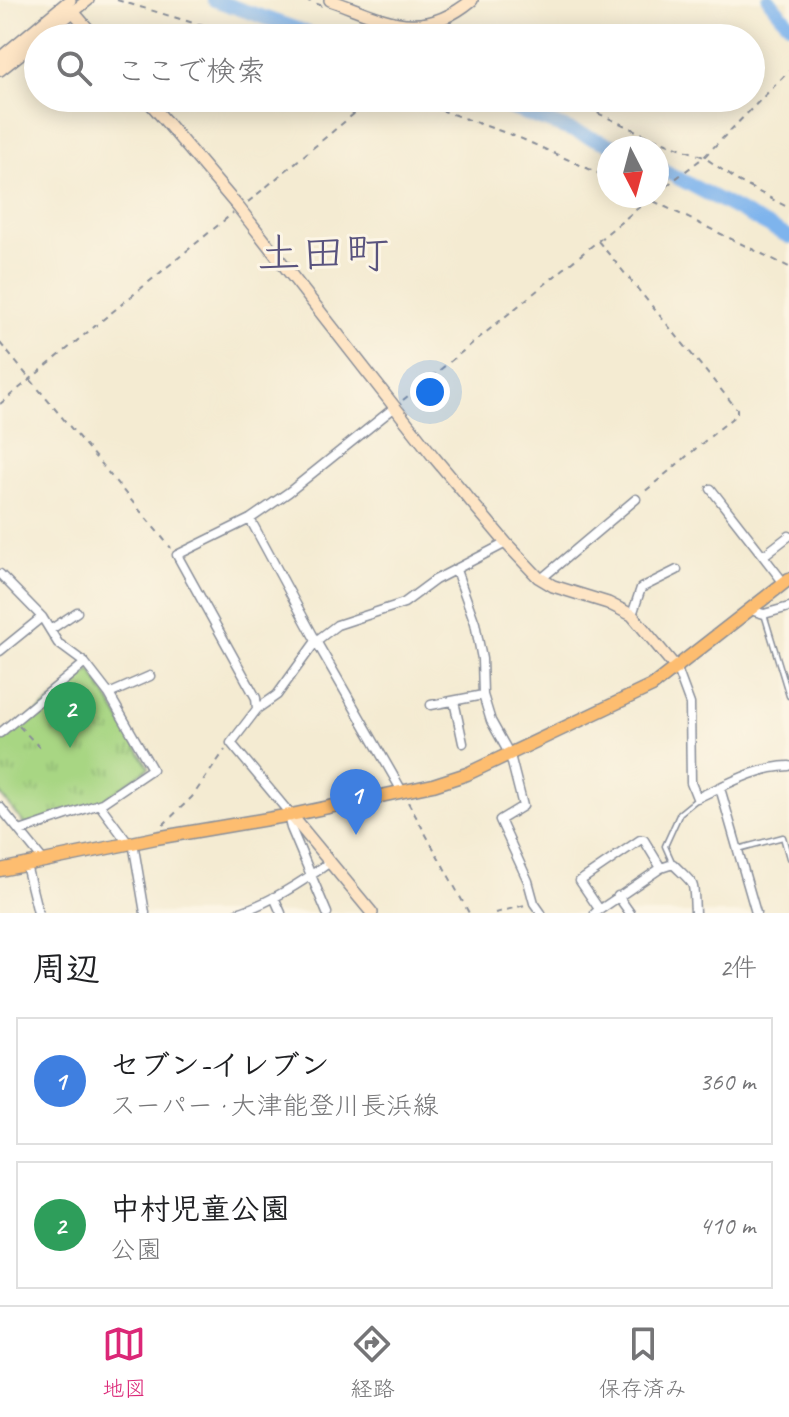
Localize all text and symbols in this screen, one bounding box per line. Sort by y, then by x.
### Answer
search box [24,24,765,112]
icon: search [52,46,96,90]
text: ここで検索 [116,52,266,90]
north arrow [597,136,669,208]
district label: 土田町 [257,226,389,281]
your location [410,372,450,412]
pin: 2 [44,682,96,748]
pin: 1 [330,769,382,835]
text: 周辺 [32,947,100,990]
text: 2件 [719,951,757,984]
text: セブン-イレブン [110,1046,330,1084]
text: 1 [54,1065,66,1098]
text: 360 m [699,1065,755,1098]
text: スーパー · 大津能登川長浜線 [110,1089,438,1122]
text: 中村児童公園 [110,1190,290,1228]
text: 2 [54,1209,66,1242]
text: 410 m [699,1209,755,1242]
text: 公園 [110,1233,162,1266]
tab: 地図 [102,1322,146,1403]
tab: 経路 [350,1322,395,1403]
tab: 保存済み [599,1322,687,1403]

